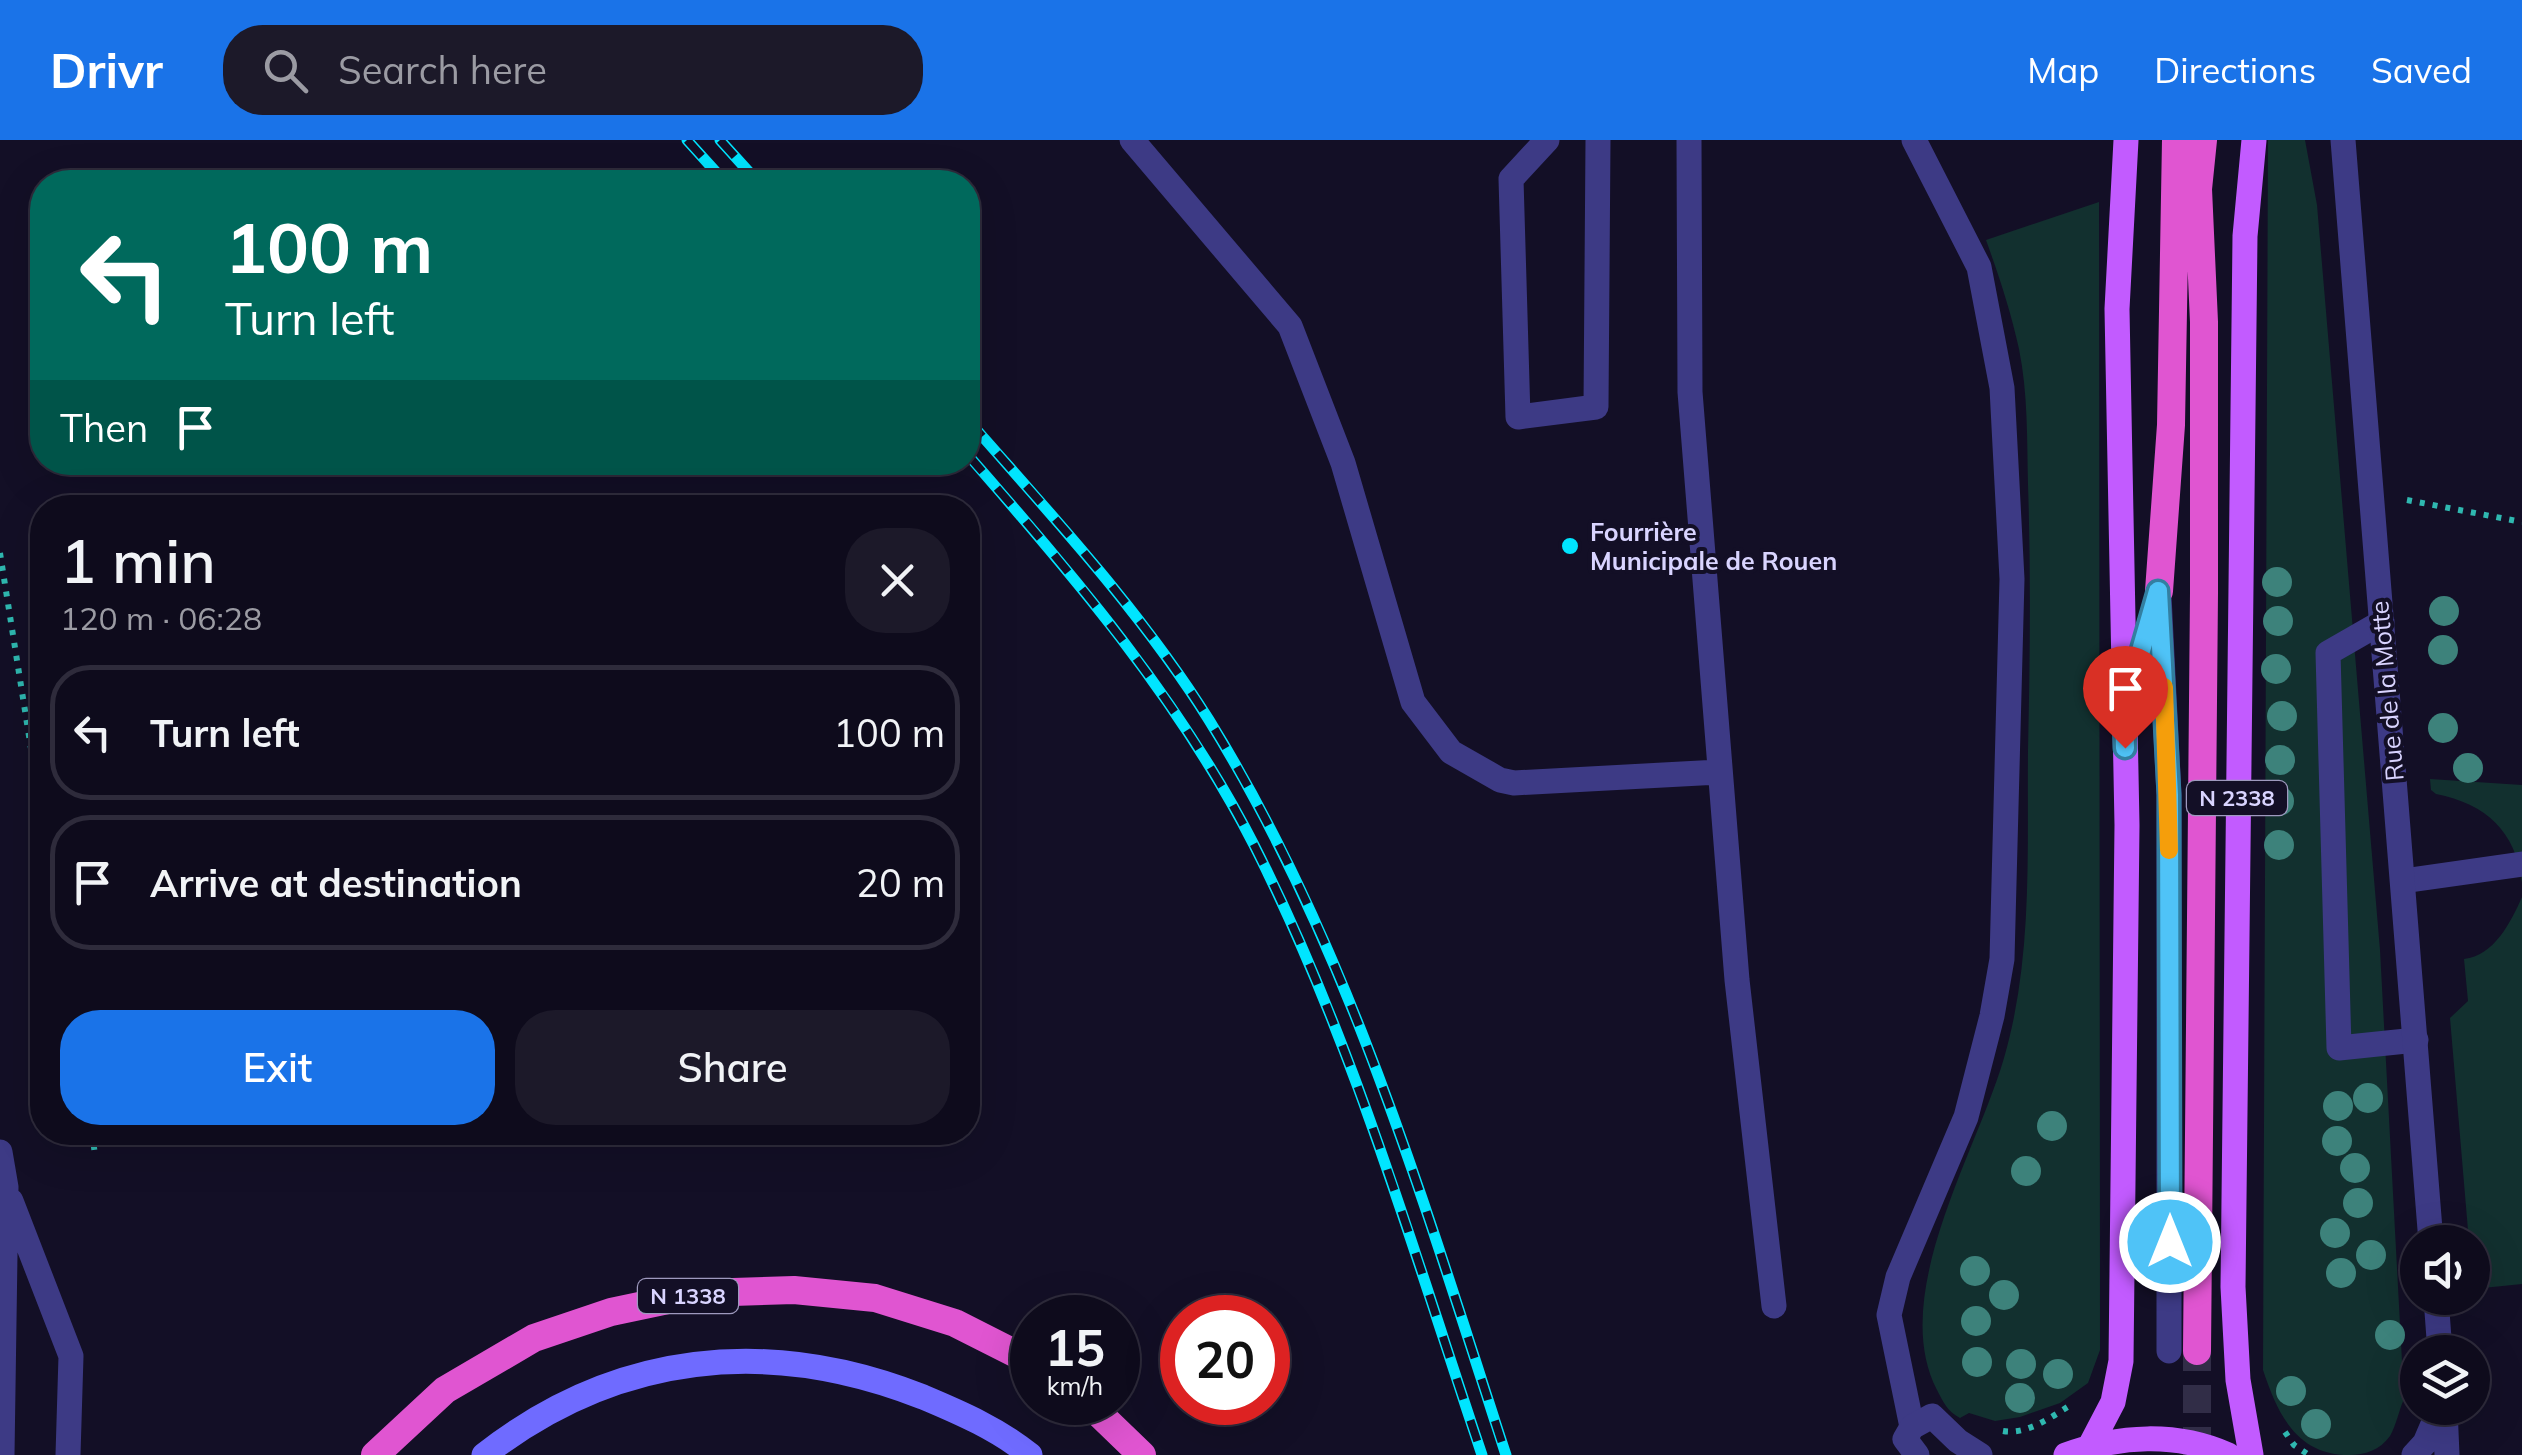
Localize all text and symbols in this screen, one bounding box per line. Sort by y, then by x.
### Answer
search box [223,25,923,115]
text: Drivr [50,40,163,100]
icon: search [258,43,313,98]
text: Search here [338,46,547,94]
text: Map [2027,48,2099,92]
text: Directions [2154,48,2316,92]
text: Saved [2371,48,2472,92]
text: 100 m [225,203,433,291]
icon: left [60,210,190,340]
text: Turn left [225,290,394,346]
icon: arrive [168,400,223,455]
text: Then [60,404,148,452]
place label: Fourrière Municipale de Rouen [1590,516,1837,576]
text: 1 min [60,523,216,598]
button: close [845,528,950,633]
marker: Fourrière Municipale de Rouen [1559,535,1581,557]
text: 120 m · 06:28 [60,598,262,638]
street label: Rue de la Motte [2363,600,2410,782]
pin [2083,646,2168,749]
icon: arrive [2098,661,2153,716]
icon: left [65,705,120,760]
text: Turn left [150,709,300,757]
text: 100 m [833,709,945,757]
road number: N 2338 [2187,781,2287,815]
icon: arrive [65,855,120,910]
text: Arrive at destination [150,859,522,907]
text: 20 m [856,859,945,907]
button: Exit [60,1010,495,1125]
button: Share [515,1010,950,1125]
position arrow [2118,1190,2222,1294]
map controls [2400,1225,2490,1425]
button: sound [2400,1225,2490,1315]
road number: N 1338 [638,1279,738,1313]
speed limit sign: 20 [1160,1295,1290,1425]
text: 15 [1045,1316,1105,1379]
button: layers [2400,1335,2490,1425]
text: km/h [1047,1370,1103,1401]

